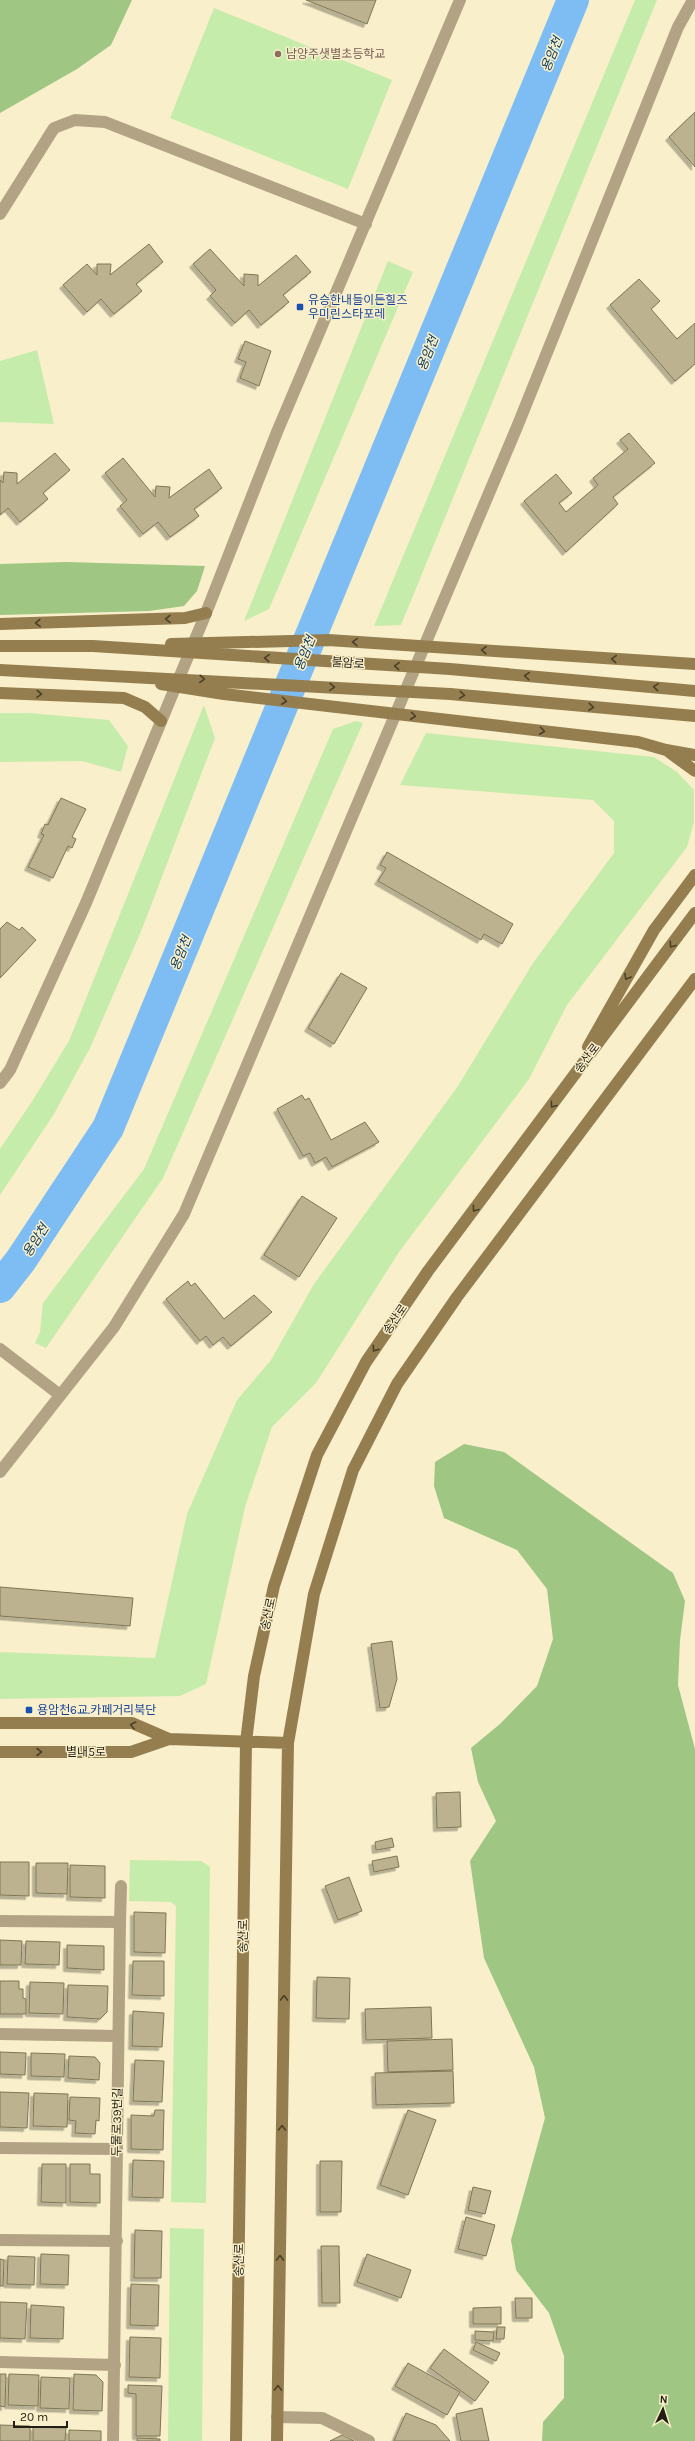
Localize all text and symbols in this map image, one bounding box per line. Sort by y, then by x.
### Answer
water label: 용암천 [538,34,566,74]
place label: 남양주샛별초등학교 [286,47,385,61]
marker: 남양주샛별초등학교 [273,49,283,59]
place label: 유승한내들이든힐즈 우미린스타포레 [308,293,407,321]
marker: 유승한내들이든힐즈 우미린스타포레 [295,302,305,312]
water label: 용암천 [414,333,442,373]
one-way arrow [165,614,171,623]
one-way arrow [35,619,41,627]
water label: 용암천 [291,633,319,673]
one-way arrow [352,638,358,647]
one-way arrow [481,646,487,655]
one-way arrow [264,653,270,662]
one-way arrow [611,654,617,663]
street label: 불암로 [331,655,365,671]
one-way arrow [394,661,400,670]
one-way arrow [524,672,530,681]
one-way arrow [199,675,205,684]
one-way arrow [329,683,335,692]
one-way arrow [653,683,659,692]
one-way arrow [36,690,42,699]
one-way arrow [458,691,465,700]
one-way arrow [281,696,287,705]
one-way arrow [588,702,594,711]
one-way arrow [410,711,416,720]
one-way arrow [539,726,545,735]
water label: 용암천 [167,933,195,973]
one-way arrow [670,940,677,947]
one-way arrow [625,973,632,980]
street label: 송산로 [571,1041,603,1075]
one-way arrow [550,1100,557,1107]
one-way arrow [472,1204,479,1211]
water label: 용암천 [19,1220,52,1259]
street label: 송산로 [380,1301,410,1337]
one-way arrow [372,1345,380,1352]
street label: 송산로 [258,1596,278,1632]
place label: 용암천6교.카페거리북단 [37,1703,156,1717]
marker: 용암천6교.카페거리북단 [24,1705,34,1715]
one-way arrow [130,1721,137,1729]
street label: 별내5로 [66,1745,106,1759]
one-way arrow [36,1748,42,1756]
street label: 송산로 [236,1919,250,1953]
one-way arrow [280,1995,288,2001]
street label: 두물로39번길 [109,2087,125,2157]
one-way arrow [278,2125,286,2131]
street label: 송산로 [232,2243,246,2277]
one-way arrow [276,2255,284,2261]
one-way arrow [274,2385,282,2391]
north arrow [643,2389,683,2429]
text: N [659,2393,668,2406]
scale bar [14,2403,67,2429]
text: 20 m [20,2410,48,2424]

